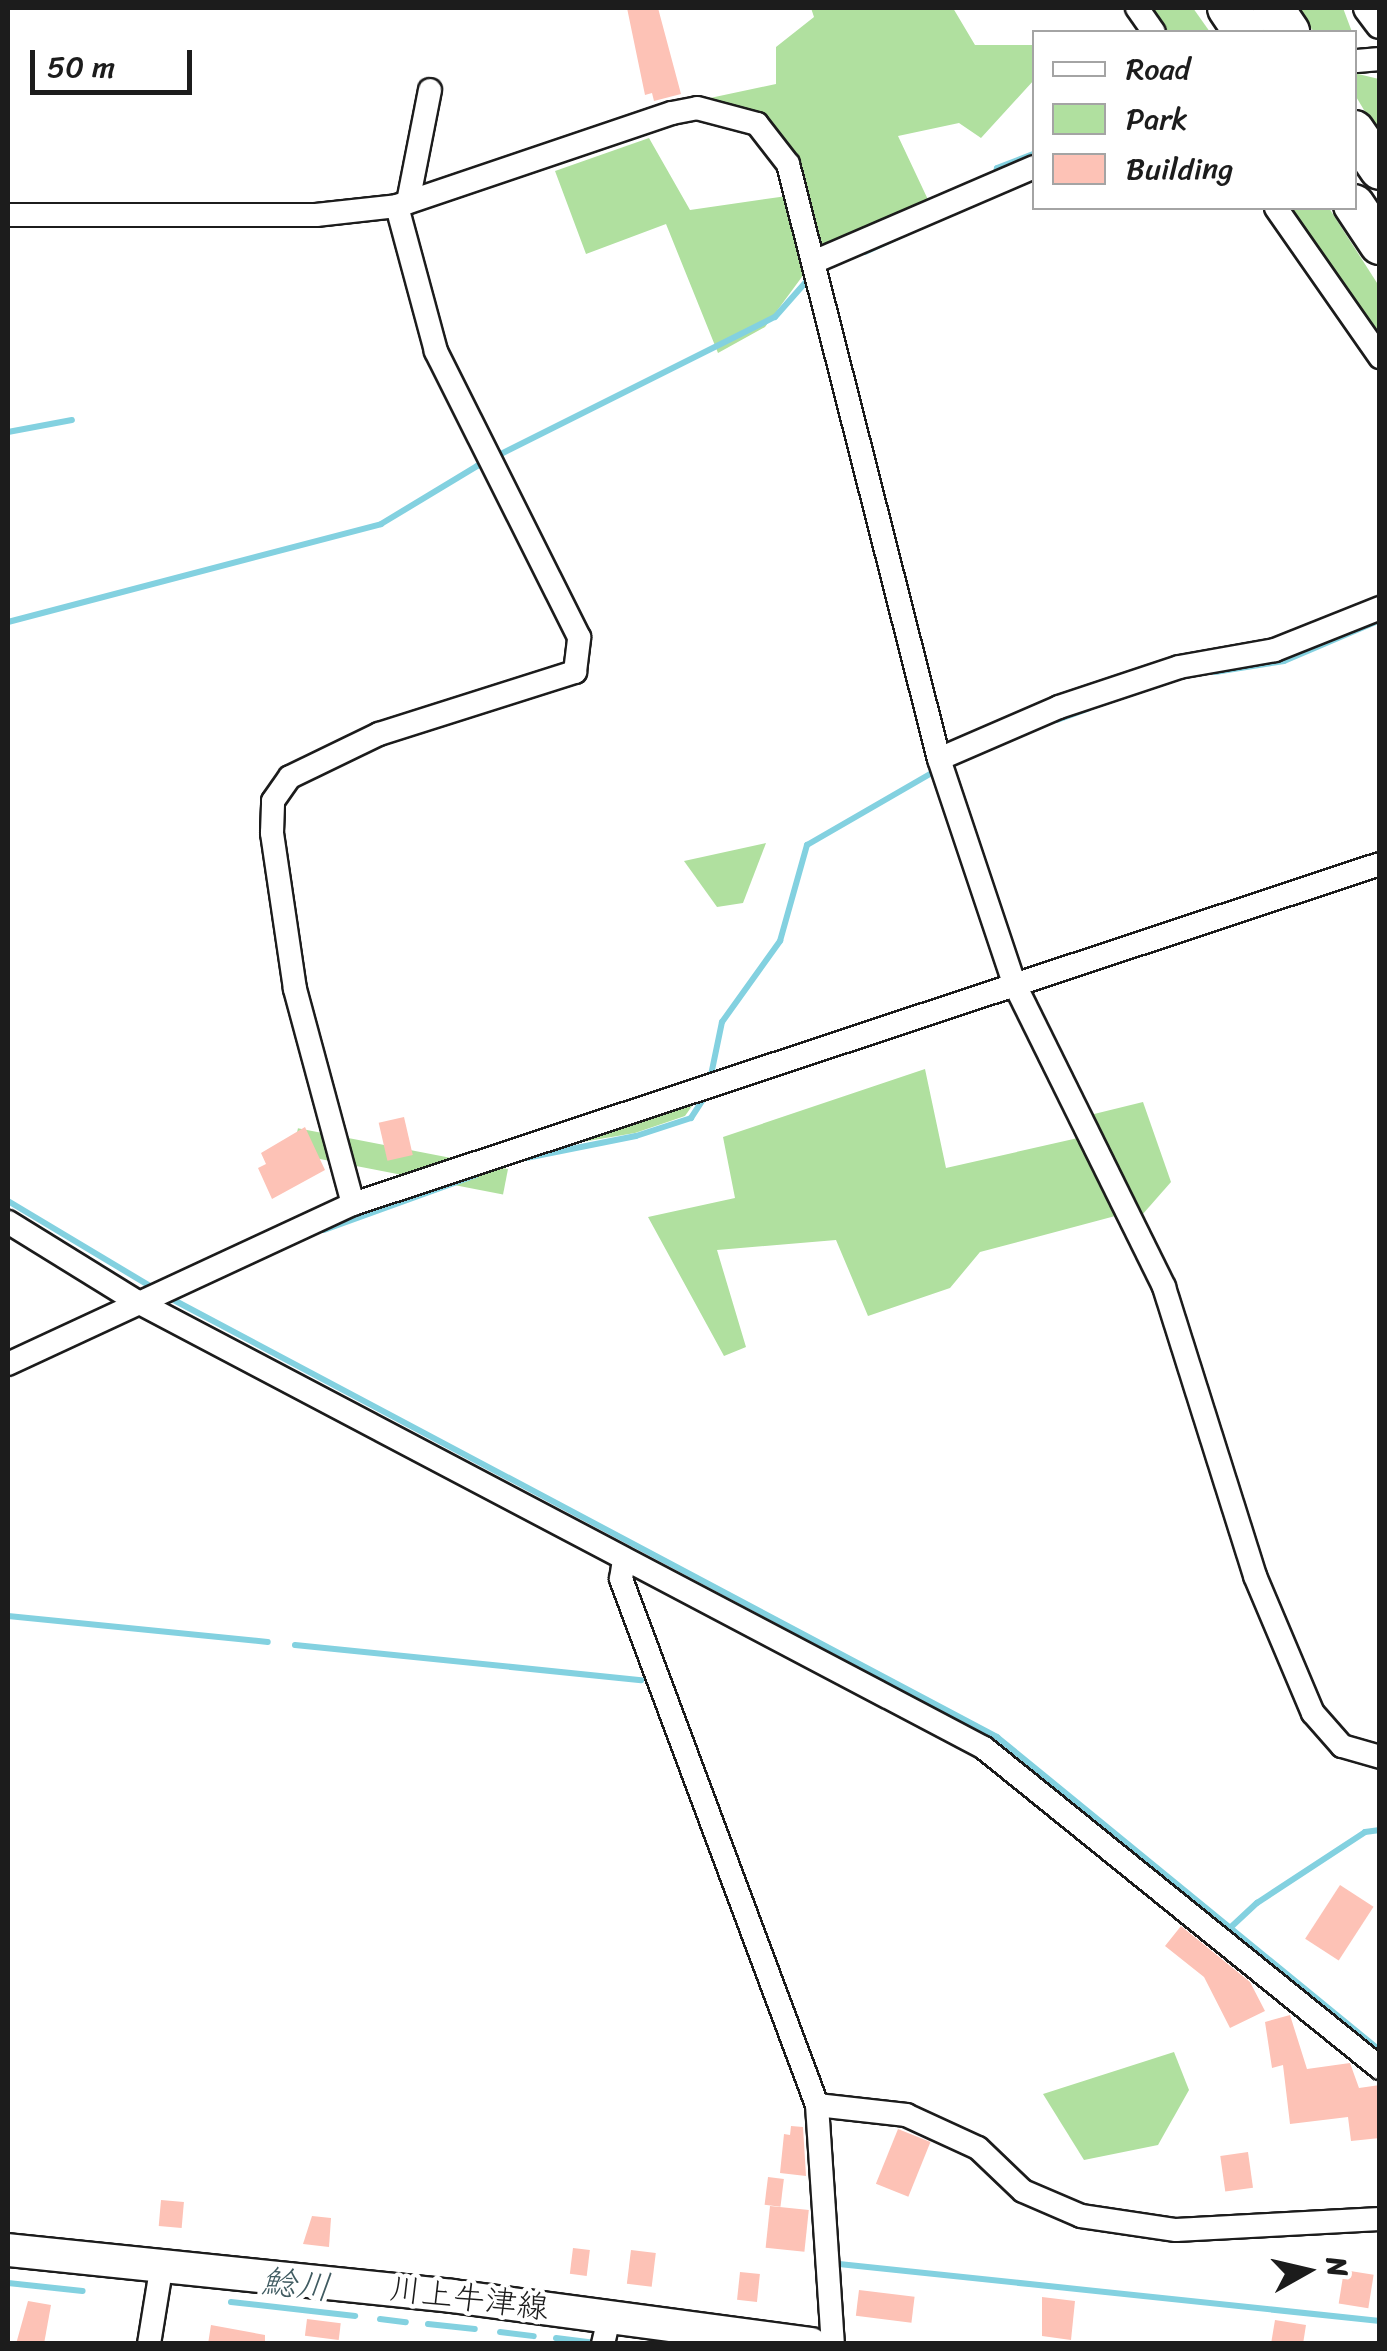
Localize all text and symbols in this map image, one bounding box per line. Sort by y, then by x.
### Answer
scale bar [35,30,198,92]
legend [1032,30,1357,210]
text: 50 m [47,40,115,94]
text: Road [1126,42,1190,96]
text: Park [1126,92,1188,146]
text: Building [1126,142,1233,196]
north arrow [1257,2221,1357,2321]
text: N [1312,2254,1363,2280]
water label: 鯰川 [259,2259,333,2309]
street label: 川上牛津線 [387,2270,551,2328]

